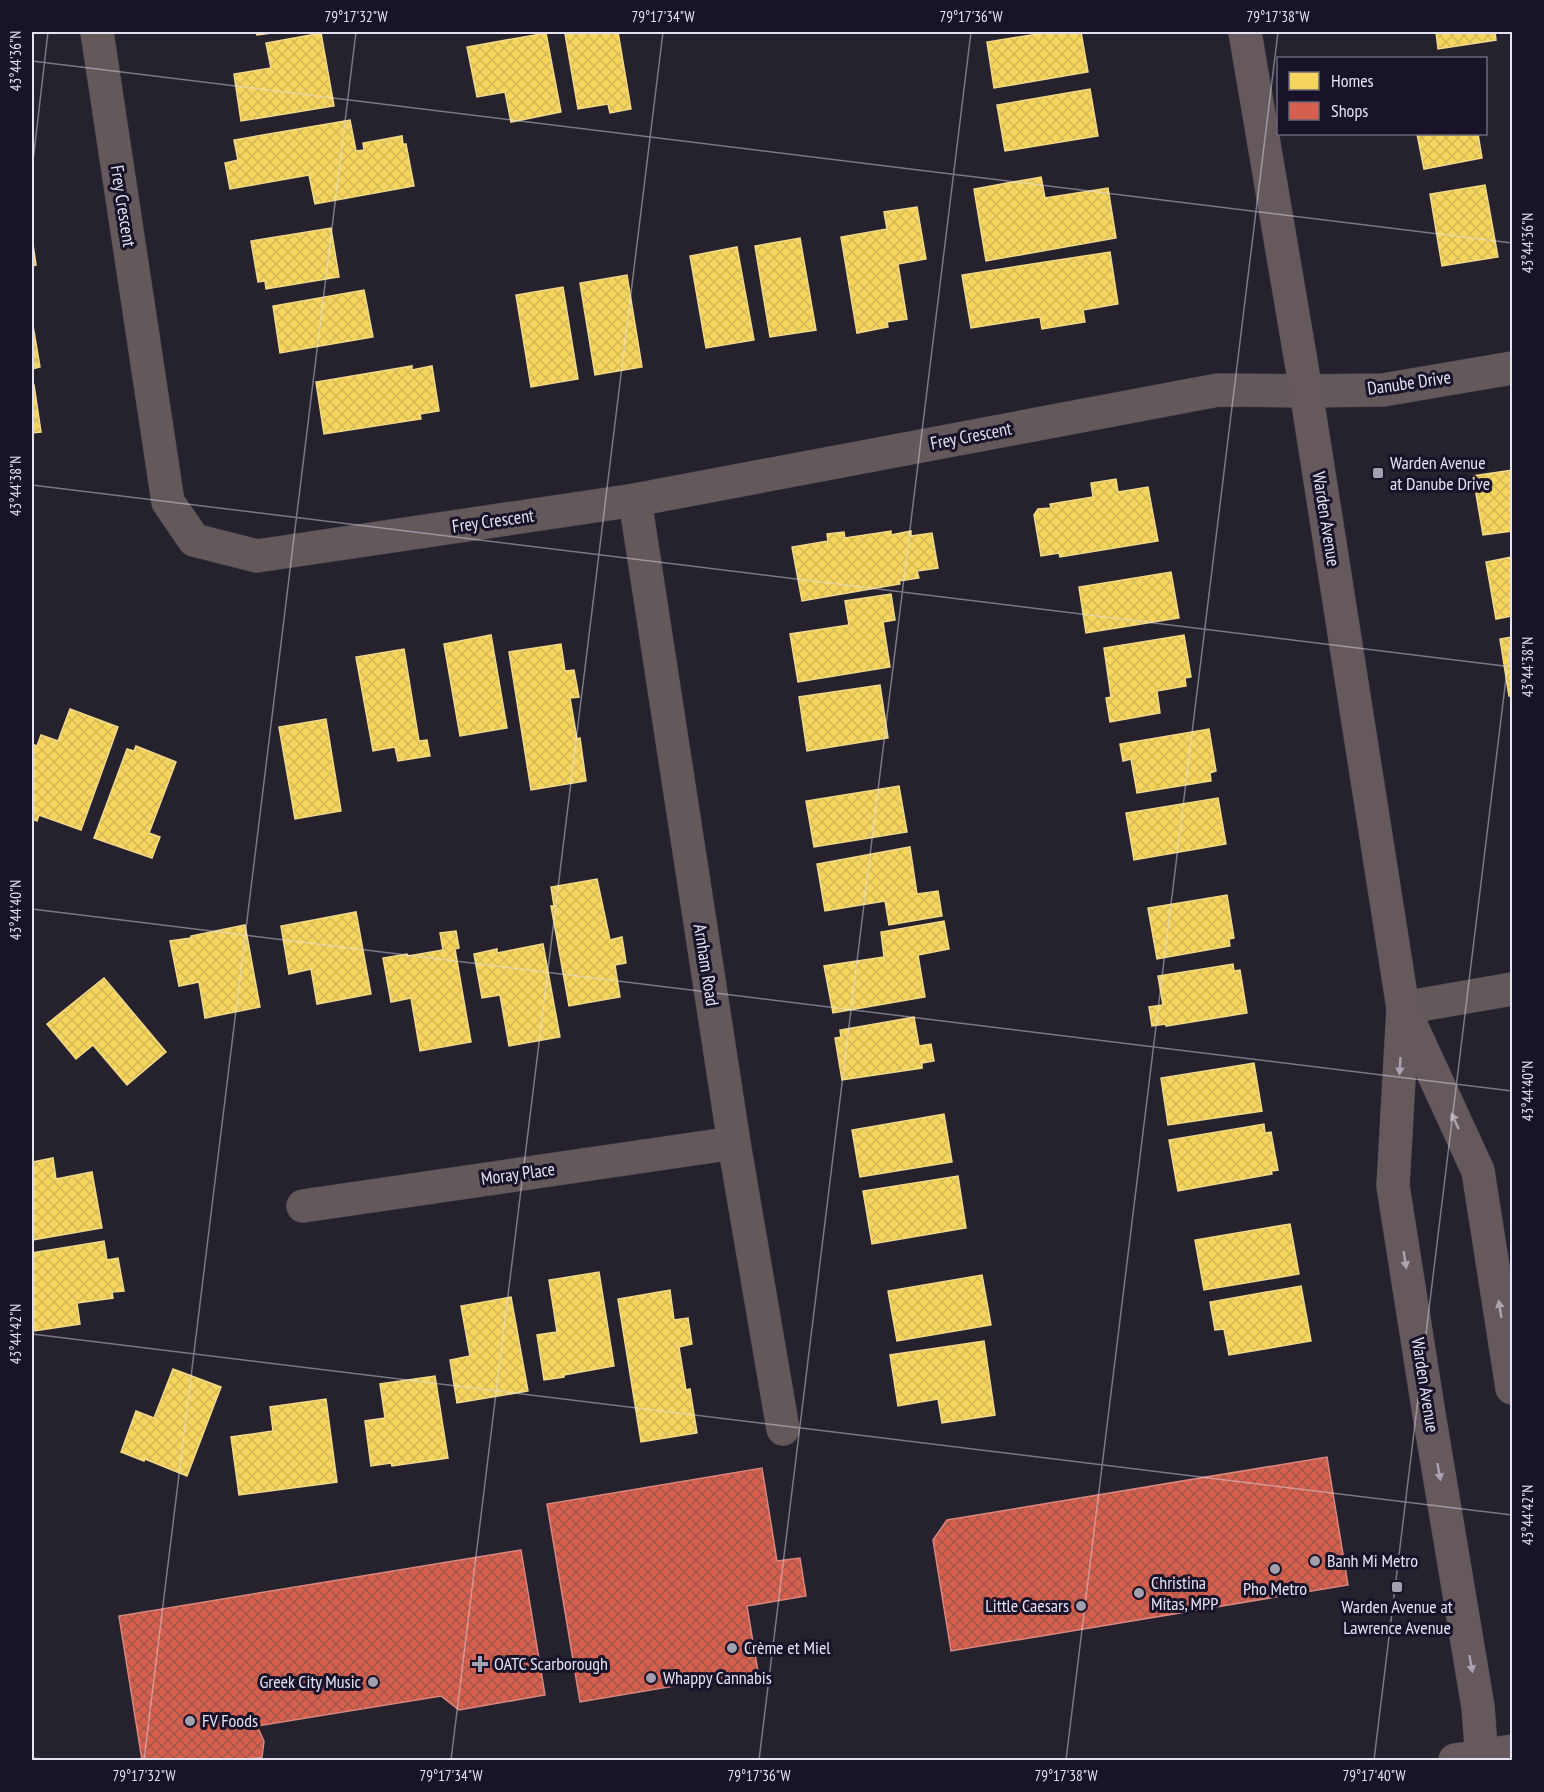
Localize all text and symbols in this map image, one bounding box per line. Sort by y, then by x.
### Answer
text: 79°17'32"W [324,7,388,26]
text: 79°17'34"W [631,7,695,26]
text: 79°17'36"W [939,7,1003,26]
text: 79°17'38"W [1246,7,1310,26]
text: 43°44'36"N [6,31,25,91]
legend [1277,57,1487,135]
text: Homes [1331,69,1374,92]
text: Shops [1331,99,1368,122]
street label: Frey Crescent [106,163,141,248]
text: 43°44'36"N [1518,213,1537,273]
street label: Danube Drive [1366,365,1452,400]
street label: Frey Crescent [928,416,1014,455]
place label: Warden Avenue at Danube Drive [1390,451,1490,495]
text: 43°44'38"N [6,456,25,516]
marker: Warden Avenue at Danube Drive [1371,466,1385,480]
street label: Warden Avenue [1308,470,1345,568]
street label: Frey Crescent [451,503,535,538]
text: 43°44'38"N [1518,637,1537,697]
text: 43°44'40"N [6,880,25,940]
street label: Arnham Road [689,922,724,1008]
one-way arrow [1395,1057,1404,1076]
text: 43°44'40"N [1518,1061,1537,1121]
one-way arrow [1449,1112,1459,1130]
street label: Moray Place [479,1157,556,1190]
one-way arrow [1401,1251,1410,1270]
one-way arrow [1495,1300,1504,1319]
text: 43°44'42"N [6,1304,25,1364]
street label: Warden Avenue [1407,1336,1444,1434]
one-way arrow [1434,1463,1443,1482]
text: 43°44'42"N [1518,1485,1537,1545]
place label: Banh Mi Metro [1327,1549,1418,1572]
marker: Banh Mi Metro [1308,1554,1322,1568]
marker: Pho Metro [1268,1562,1282,1576]
place label: Christina Mitas, MPP [1151,1571,1218,1615]
place label: Pho Metro [1243,1577,1307,1600]
marker: Warden Avenue at Lawrence Avenue [1390,1580,1404,1594]
marker: Christina Mitas, MPP [1132,1586,1146,1600]
place label: Little Caesars [985,1594,1069,1617]
place label: Warden Avenue at Lawrence Avenue [1341,1595,1453,1639]
marker: Little Caesars [1074,1599,1088,1613]
place label: Crème et Miel [744,1636,831,1659]
marker: Crème et Miel [725,1641,739,1655]
place label: OATC Scarborough [494,1652,608,1675]
marker: OATC Scarborough [471,1655,489,1673]
one-way arrow [1467,1655,1476,1674]
place label: Whappy Cannabis [663,1666,772,1689]
place label: Greek City Music [259,1670,362,1693]
marker: Whappy Cannabis [644,1671,658,1685]
marker: Greek City Music [366,1675,380,1689]
place label: FV Foods [202,1709,258,1732]
marker: FV Foods [183,1714,197,1728]
text: 79°17'32"W [112,1766,176,1785]
text: 79°17'34"W [419,1766,483,1785]
text: 79°17'36"W [727,1766,791,1785]
text: 79°17'38"W [1034,1766,1098,1785]
text: 79°17'40"W [1342,1766,1406,1785]

